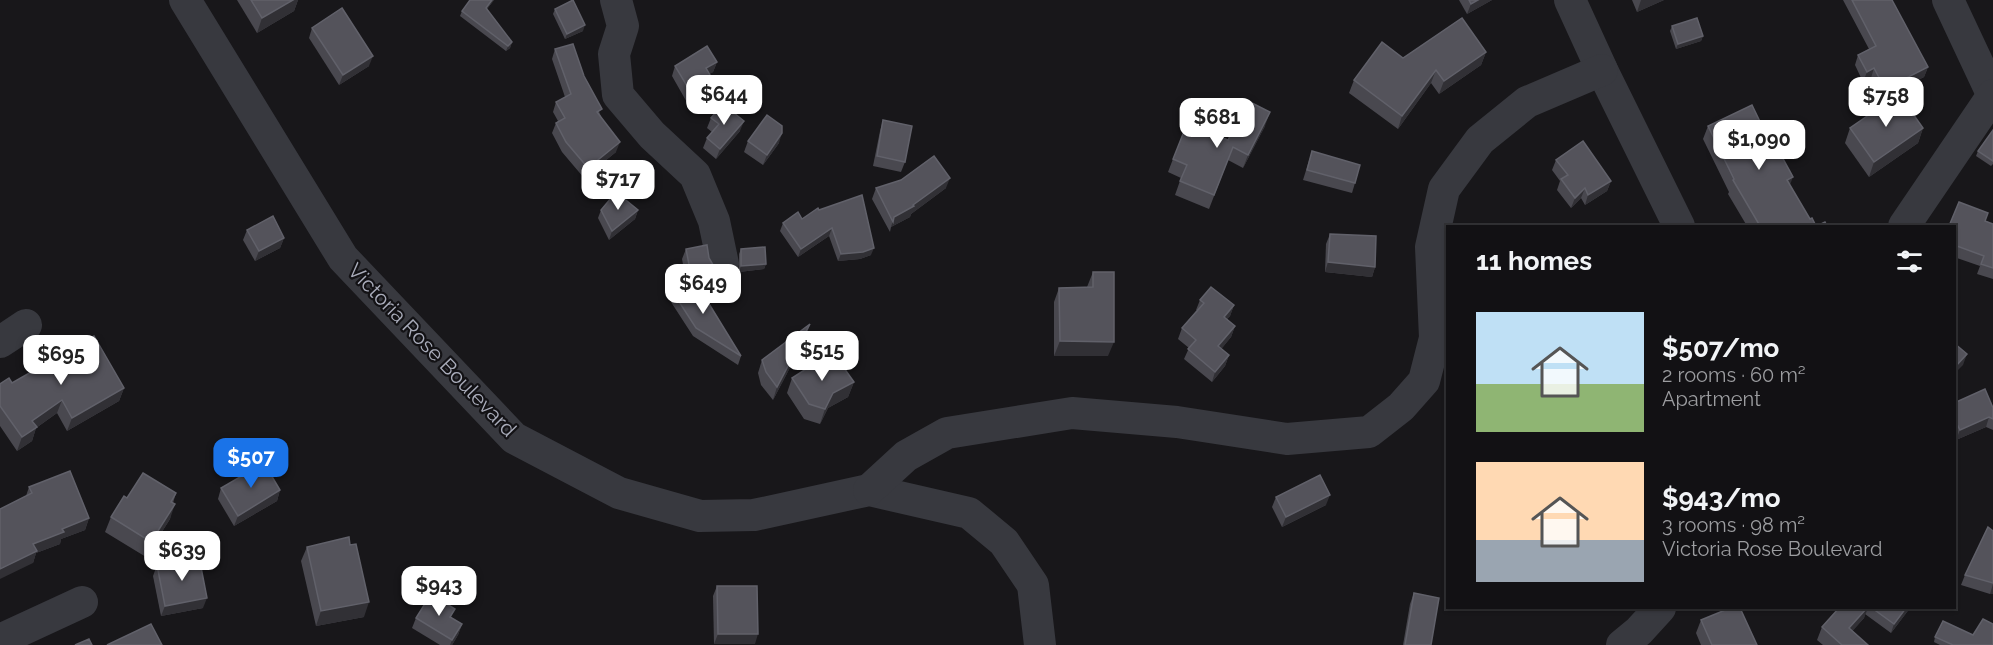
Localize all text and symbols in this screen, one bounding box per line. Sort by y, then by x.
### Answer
pin: $644 [688,75,760,126]
pin: $758 [1850,77,1922,128]
text: $644 [700,82,748,106]
text: $758 [1863,84,1909,108]
pin: $681 [1181,98,1253,149]
text: $681 [1194,105,1240,129]
pin: $1,090 [1710,120,1808,171]
text: $1,090 [1727,127,1791,151]
pin: $717 [582,160,654,211]
text: $717 [596,167,641,191]
icon: filters [1893,245,1926,278]
text: 11 homes [1476,246,1592,276]
street label: Victoria Rose Boulevard [343,258,522,442]
pin: $649 [667,264,739,315]
text: $649 [679,271,727,295]
pin: $515 [786,331,858,382]
text: $507/mo [1662,333,1779,363]
pin: $695 [25,335,97,386]
icon: home [1524,336,1596,408]
text: $515 [800,338,844,362]
text: $695 [37,342,85,366]
text: 2 rooms · 60 m² [1662,363,1806,387]
text: Apartment [1662,387,1761,411]
pin: $507 [215,438,287,489]
text: $507 [227,445,275,469]
text: $943/mo [1662,483,1780,513]
icon: home [1524,486,1596,558]
text: 3 rooms · 98 m² [1662,513,1805,537]
pin: $639 [146,531,218,582]
text: Victoria Rose Boulevard [1662,537,1882,561]
text: $639 [158,538,206,562]
pin: $943 [403,566,475,617]
text: $943 [415,573,463,597]

